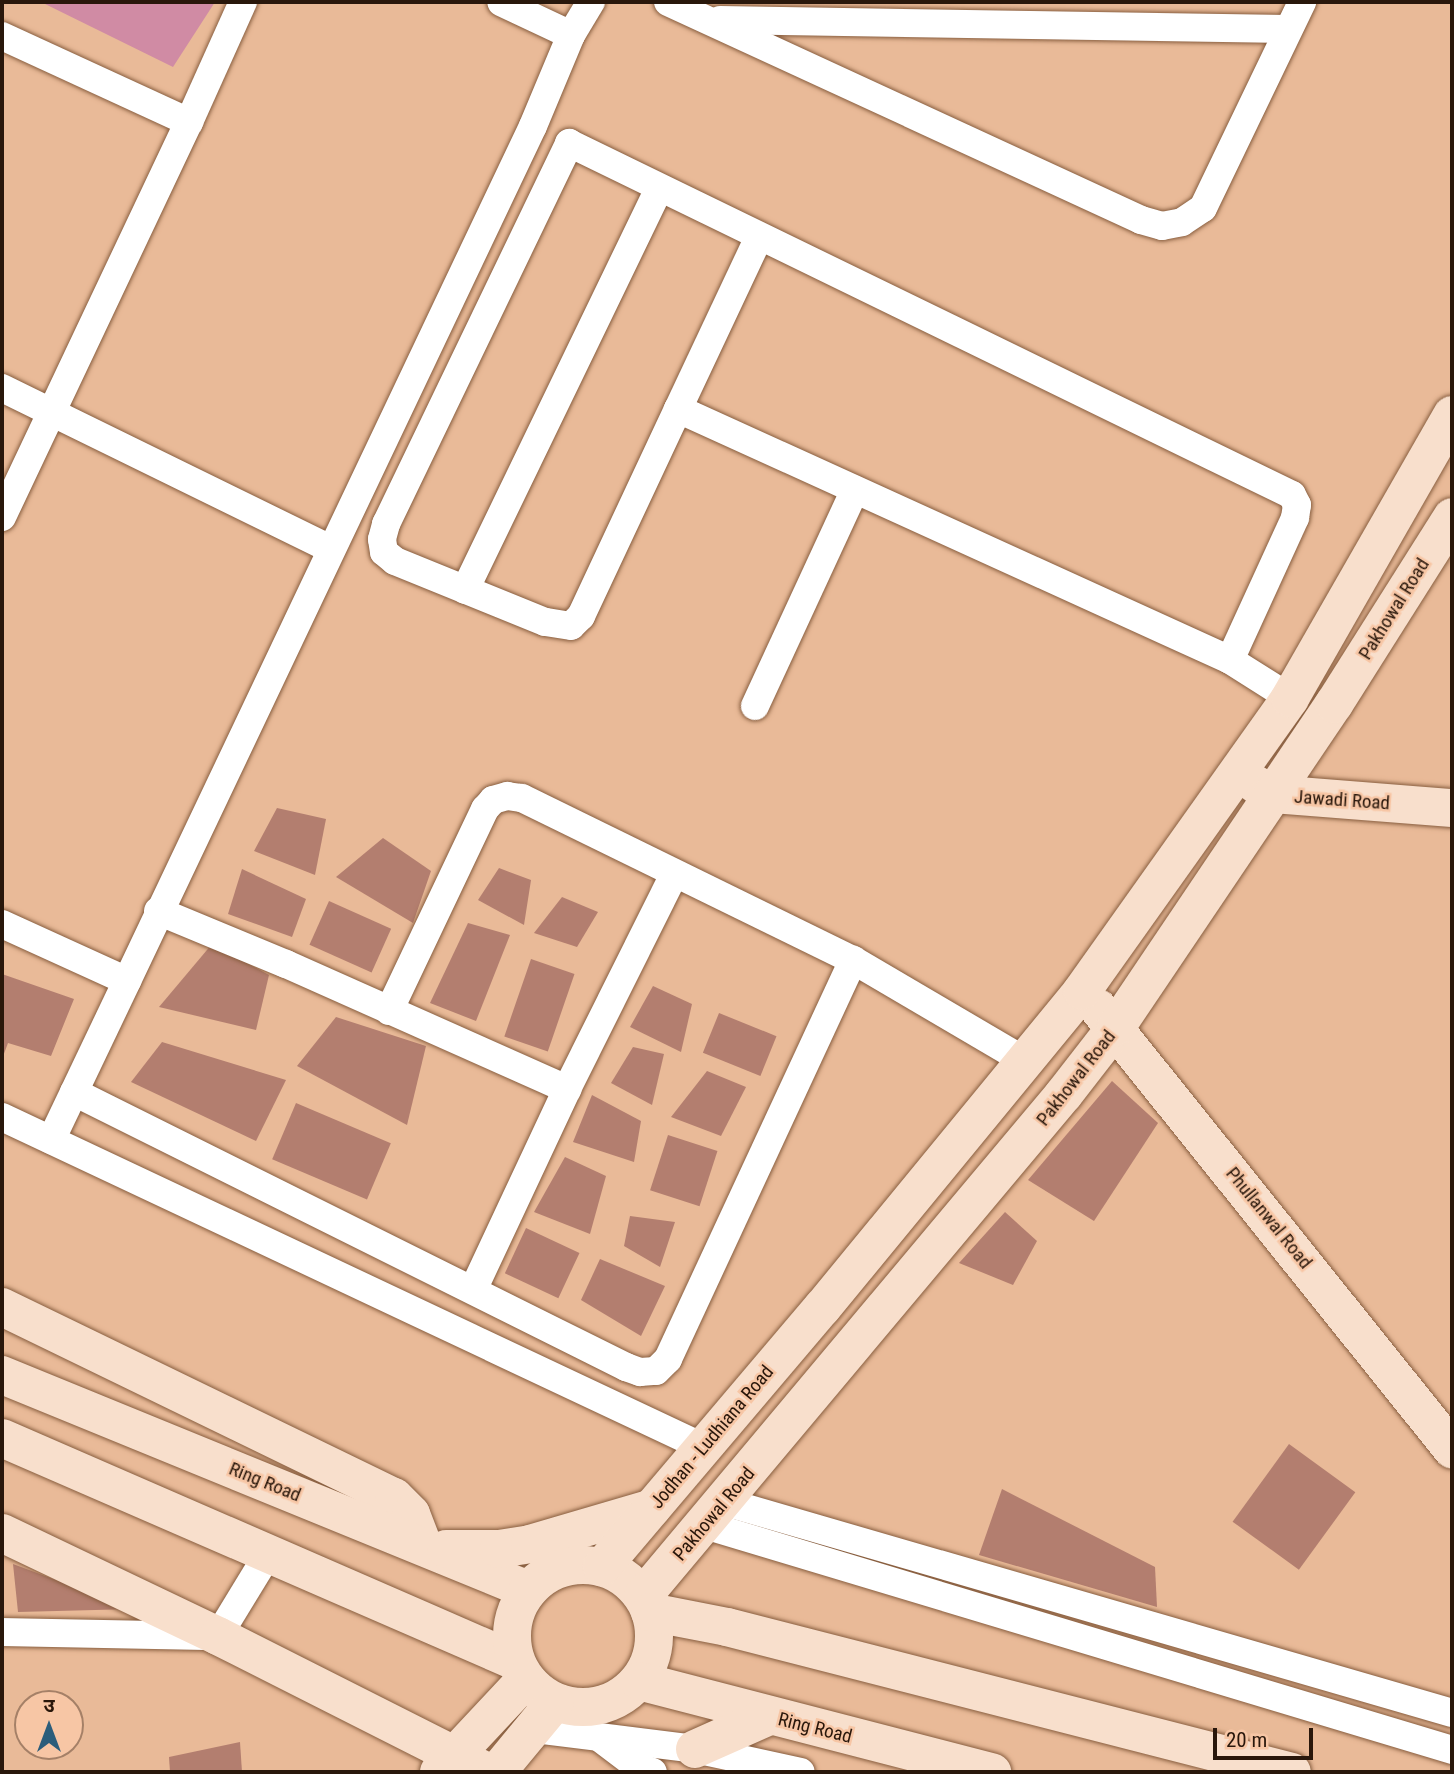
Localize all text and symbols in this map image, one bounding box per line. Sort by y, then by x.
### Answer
street label: Pakhowal Road [1354,554,1434,664]
street label: Jawadi Road [1293,785,1391,815]
street label: Pakhowal Road [1032,1026,1120,1130]
street label: Phullanwal Road [1221,1163,1317,1273]
street label: Jodhan - Ludhiana Road [645,1361,779,1513]
street label: Ring Road [226,1457,304,1507]
street label: Pakhowal Road [668,1463,760,1565]
north arrow [14,1690,84,1760]
text: उ [43,1694,55,1717]
street label: Ring Road [776,1708,854,1748]
scale bar [1216,1714,1316,1758]
text: 20 m [1226,1728,1267,1752]

